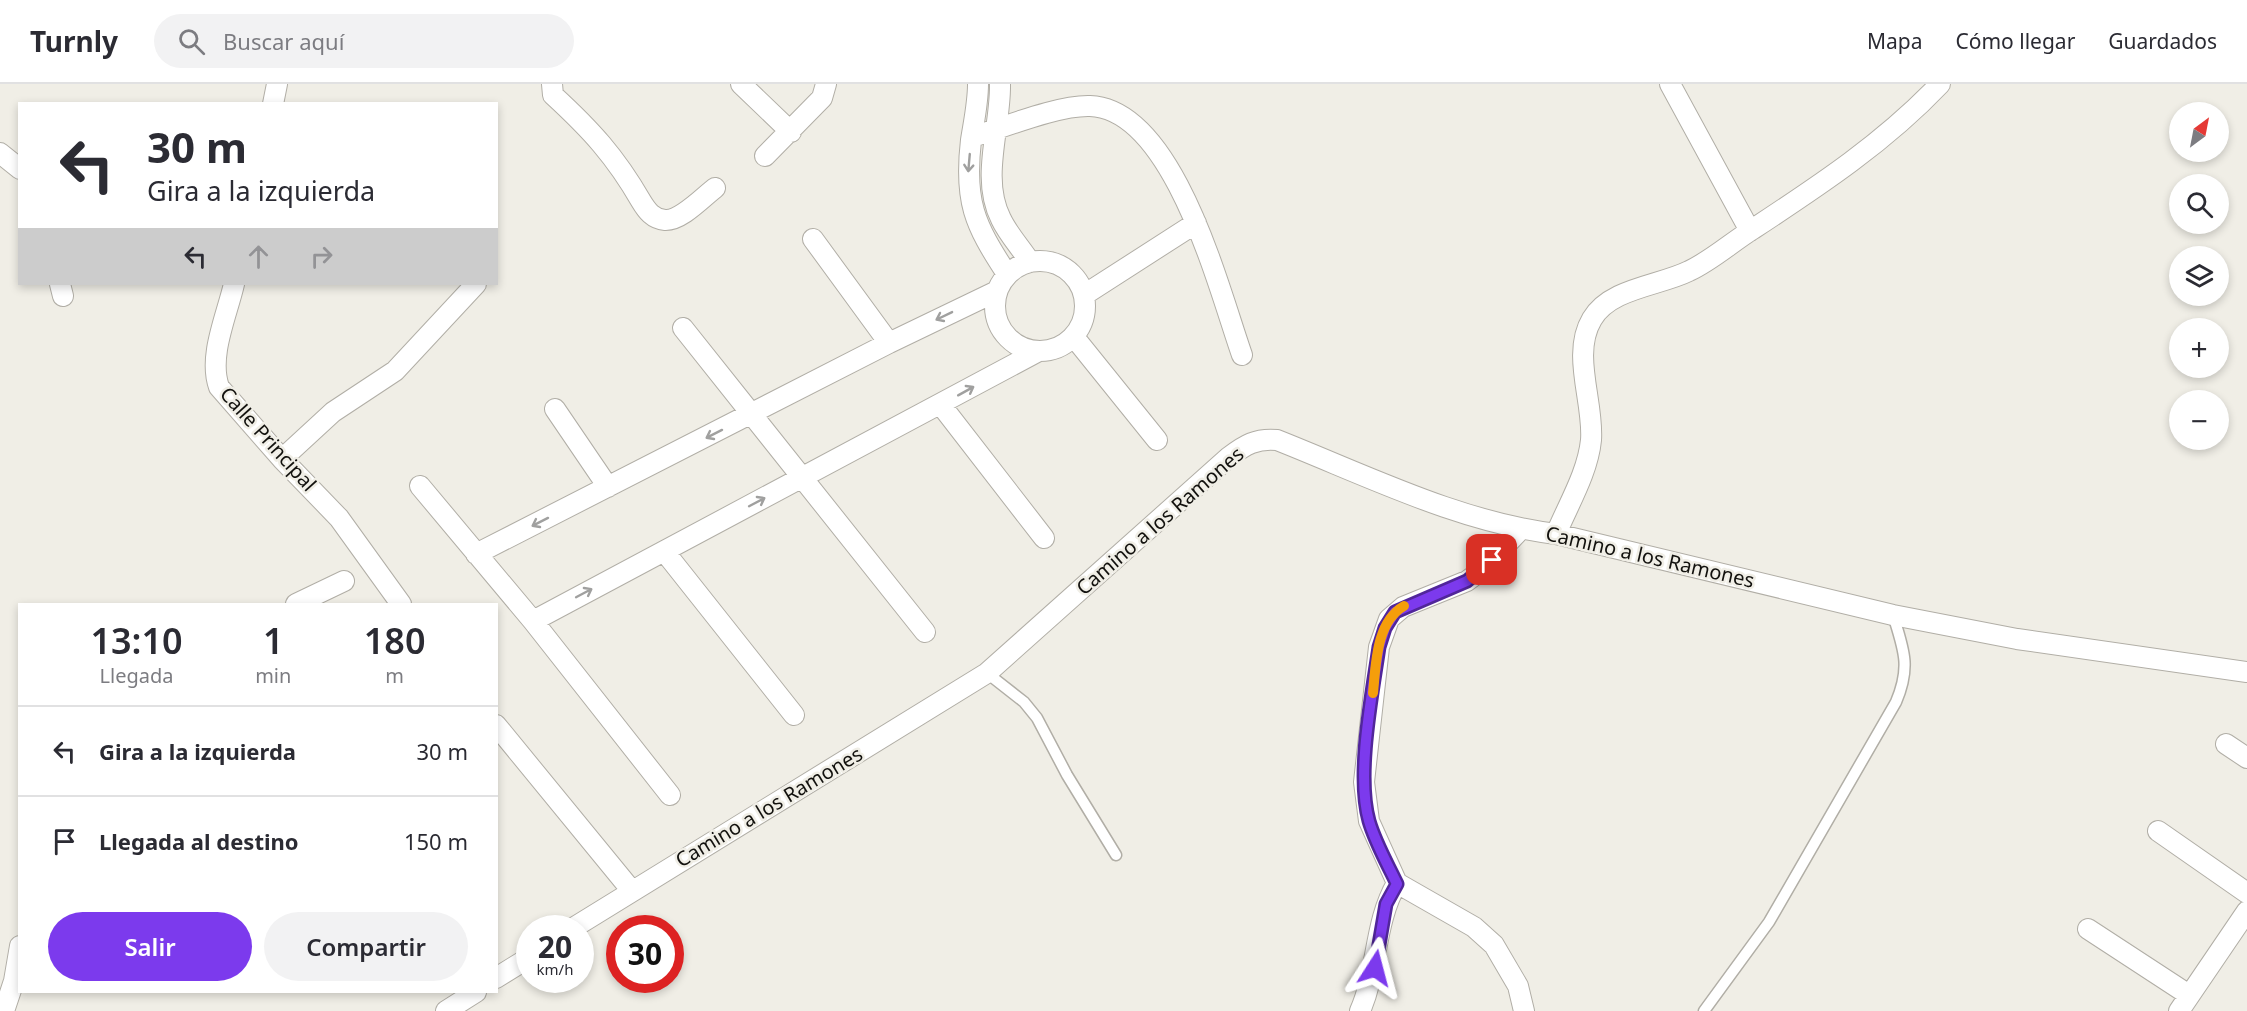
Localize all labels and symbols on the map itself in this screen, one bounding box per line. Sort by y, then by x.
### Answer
north arrow [2169,102,2229,162]
one-way arrow [963,152,974,172]
one-way arrow [935,311,953,323]
street label: Calle Principal [214,381,323,497]
one-way arrow [957,385,974,397]
one-way arrow [706,429,724,440]
street label: Camino a los Ramones [1070,440,1249,601]
one-way arrow [747,496,765,507]
one-way arrow [531,516,549,528]
street label: Camino a los Ramones [1543,519,1757,594]
pin [1466,534,1517,585]
one-way arrow [575,587,593,598]
street label: Camino a los Ramones [670,740,867,873]
speed limit sign: 30 [606,915,684,993]
position arrow [1343,936,1407,1000]

